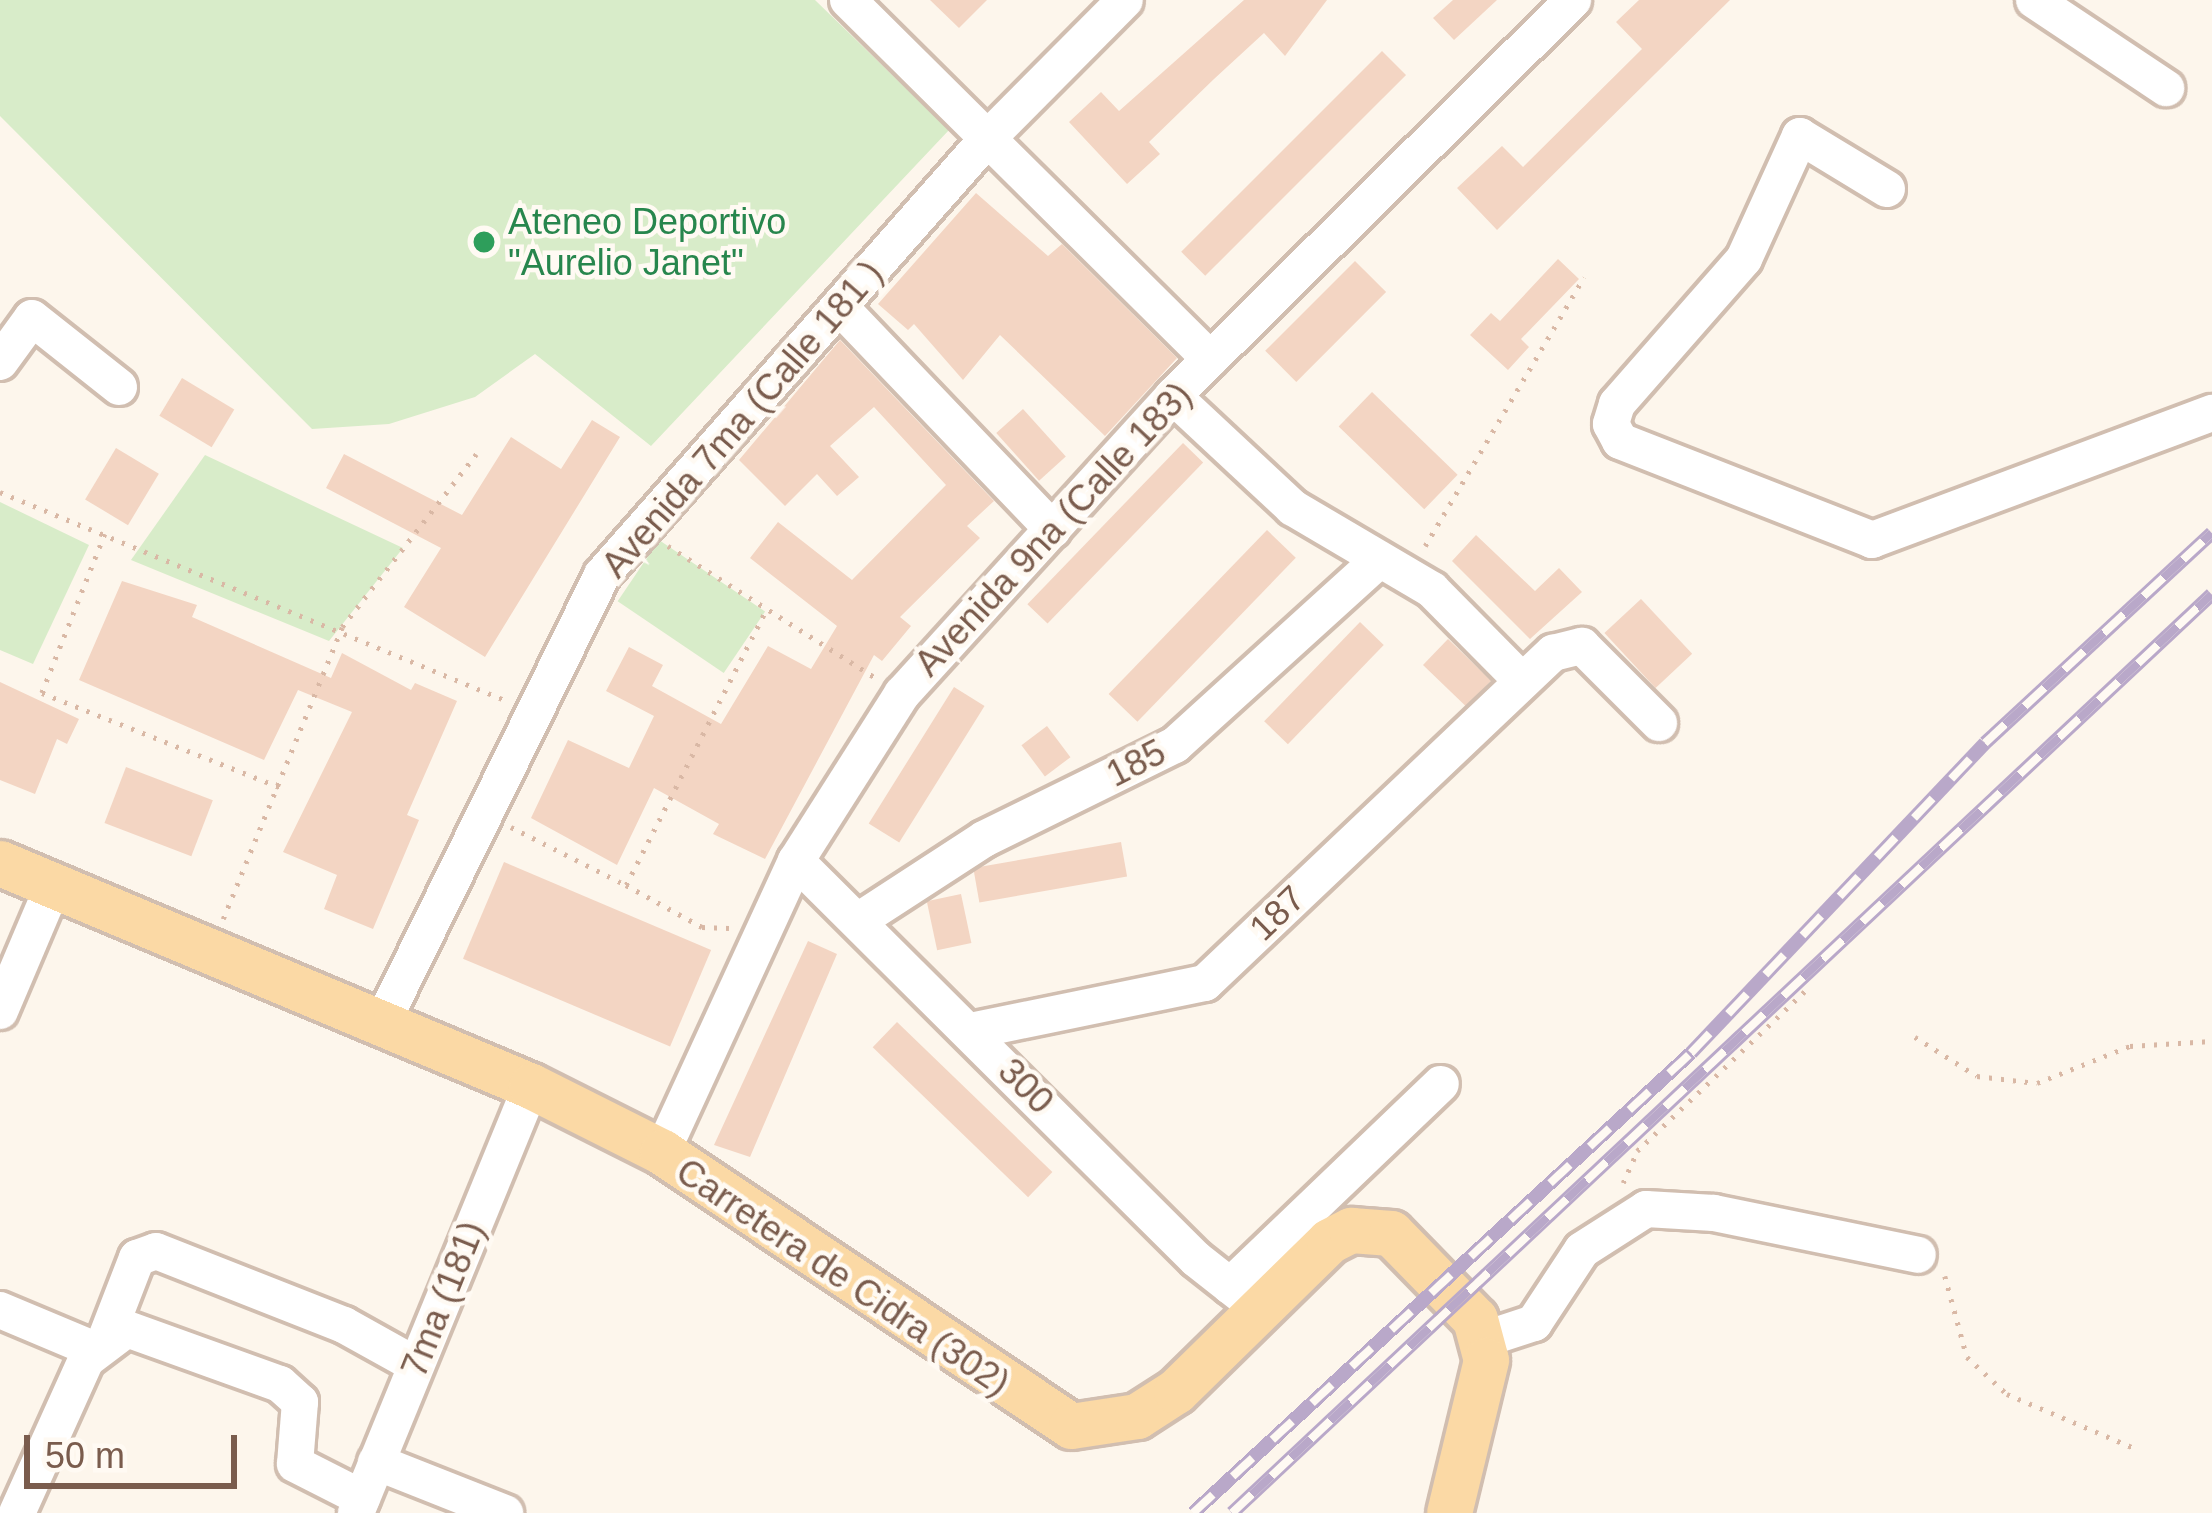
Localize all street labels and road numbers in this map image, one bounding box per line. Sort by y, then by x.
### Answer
street label: Avenida 7ma (Calle 181 ) [593,252,891,586]
street label: Avenida 9na (Calle 183) [906,373,1200,685]
street label: 185 [1099,730,1173,796]
street label: 187 [1240,877,1314,949]
street label: 300 [989,1049,1063,1123]
street label: Carretera de Cidra (302) [668,1149,1018,1405]
street label: 7ma (181) [392,1215,494,1383]

